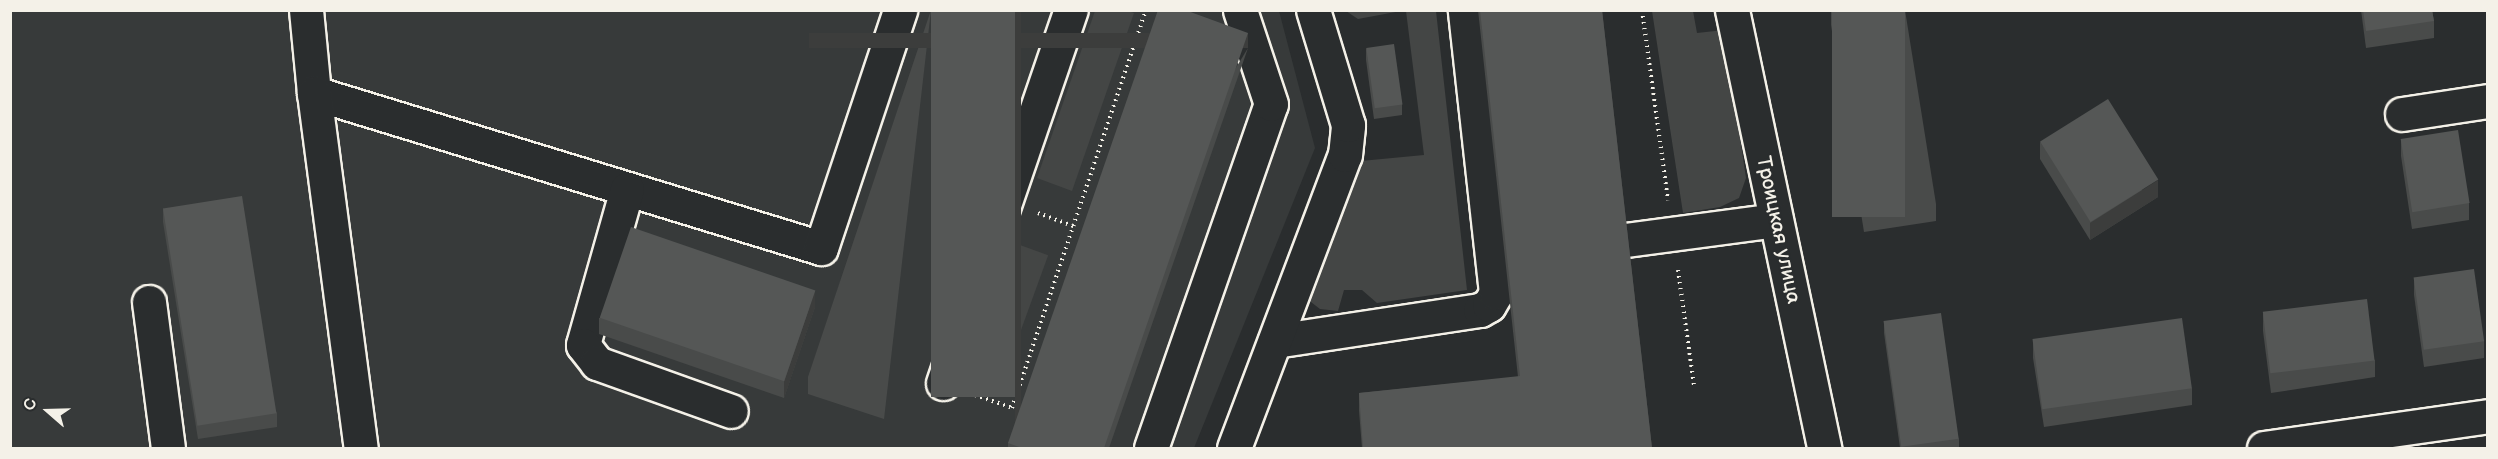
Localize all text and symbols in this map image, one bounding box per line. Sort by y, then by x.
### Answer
street label: Троицкая улица [1751,154,1805,306]
north arrow [18,381,78,441]
text: С [20,396,41,413]

